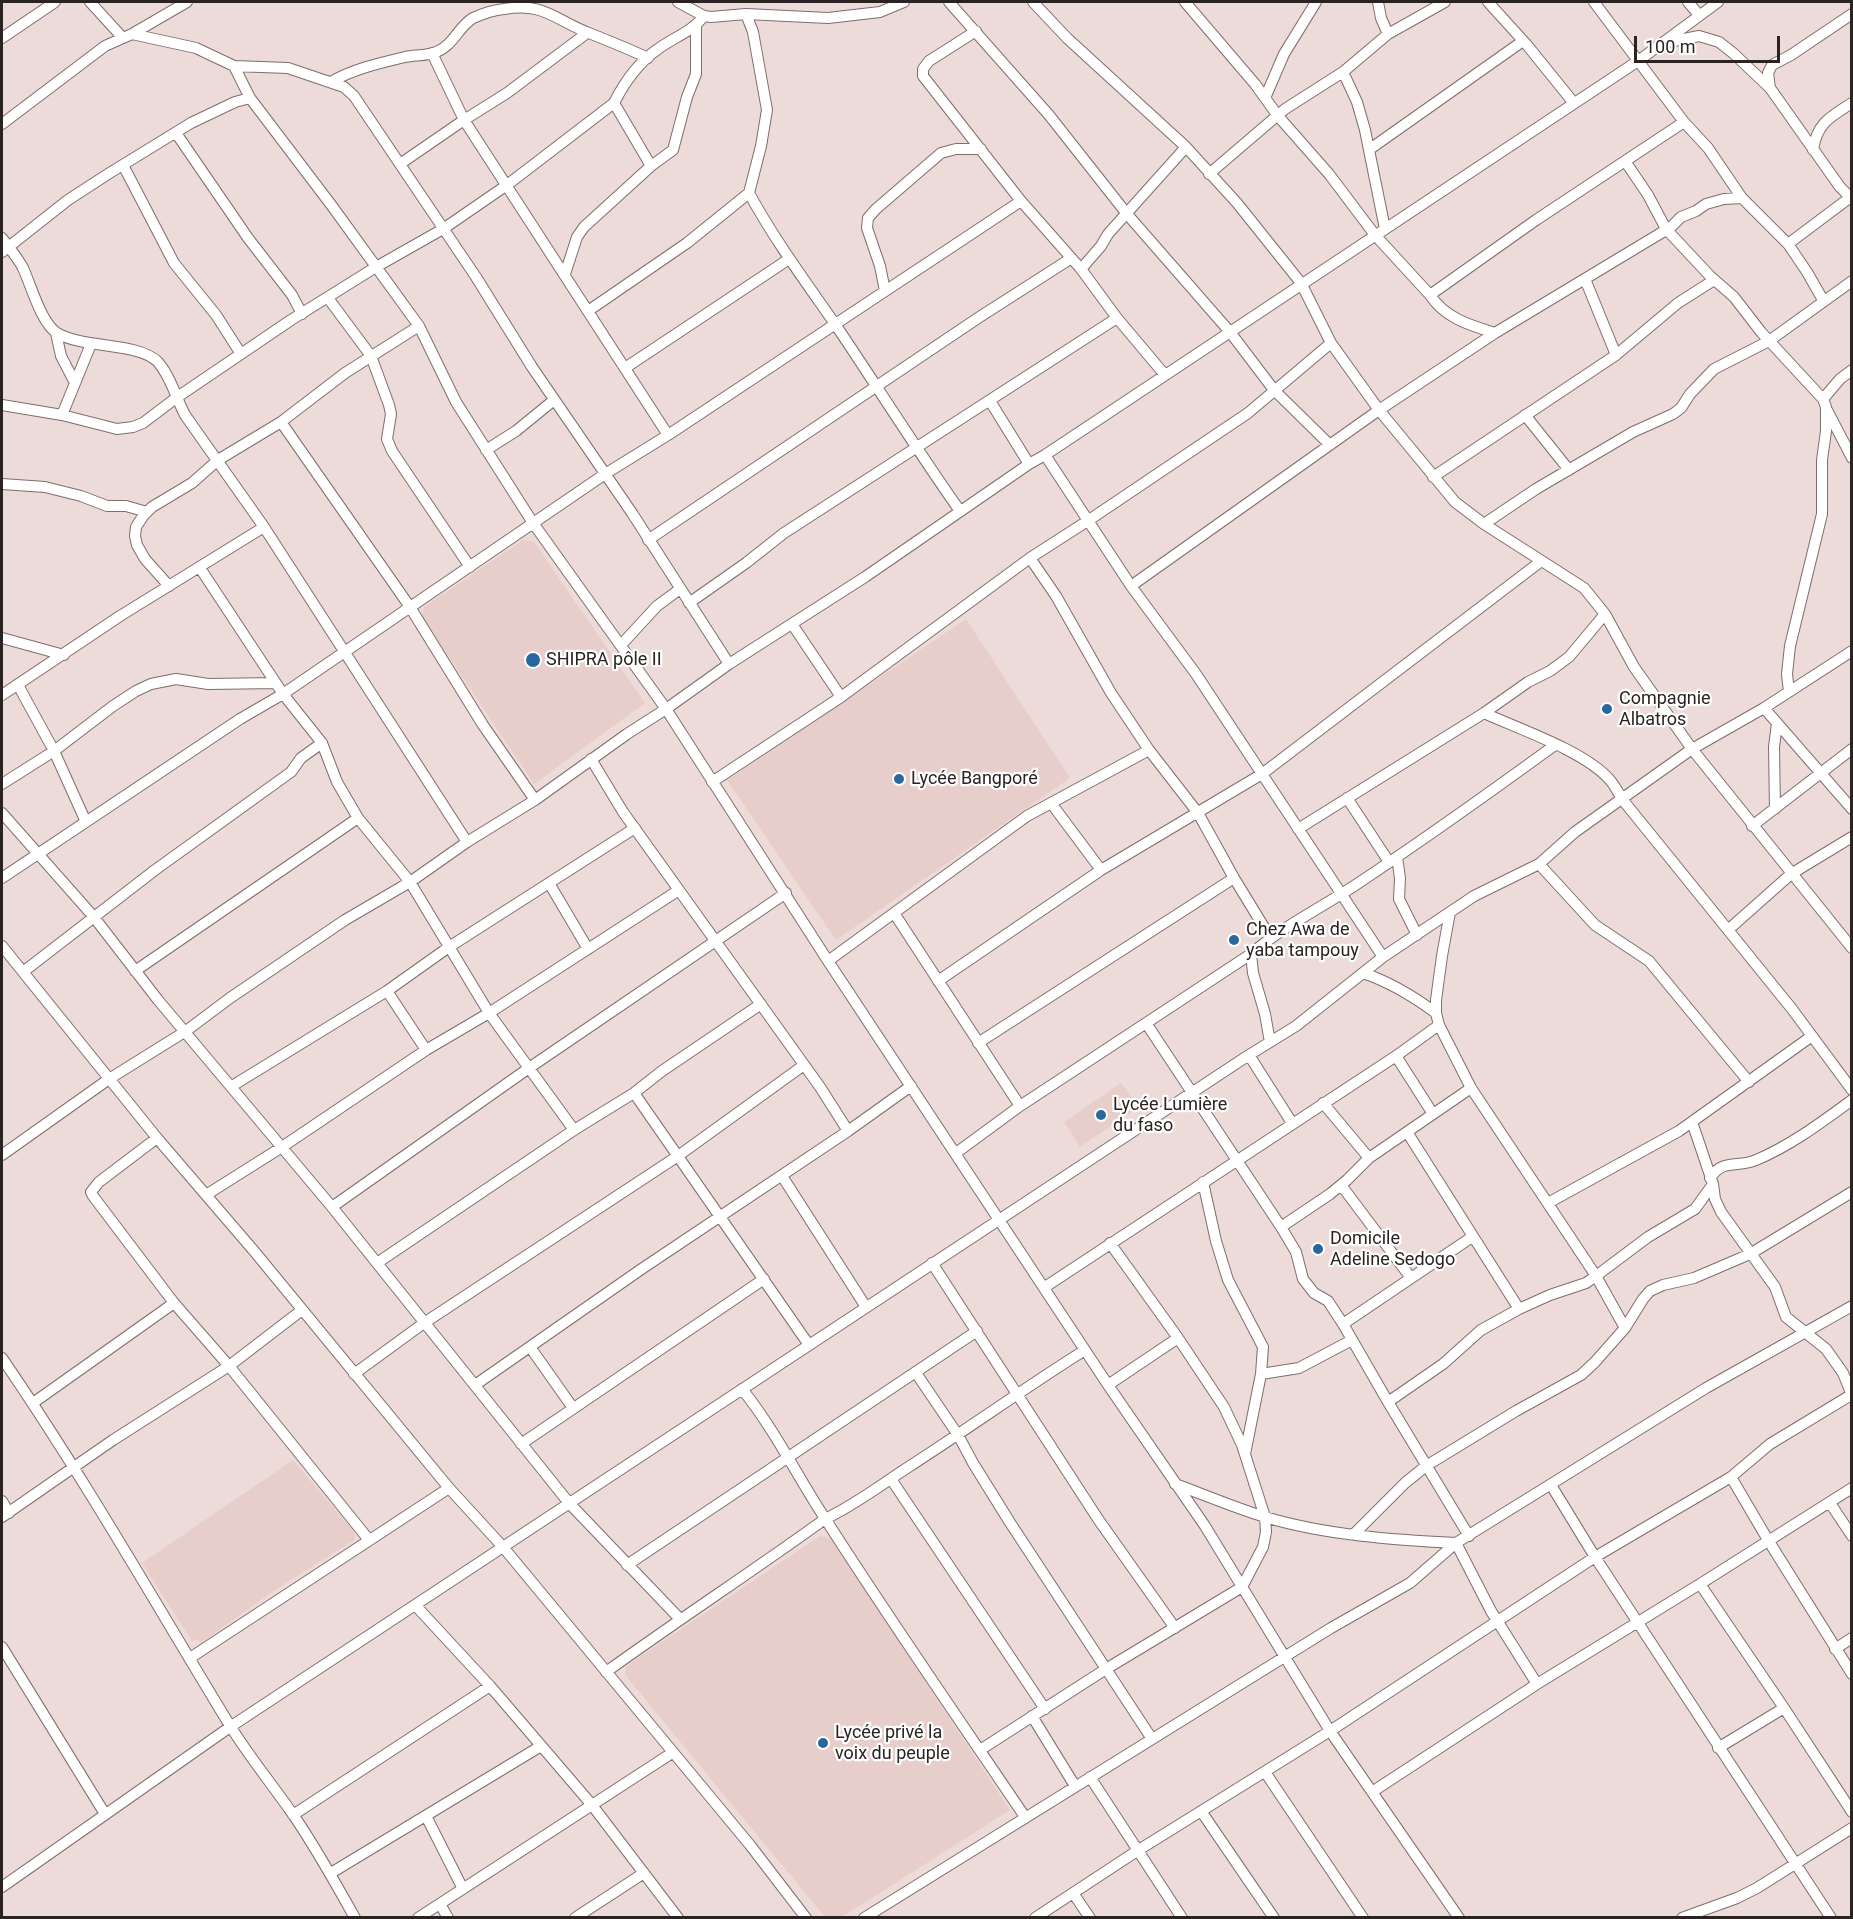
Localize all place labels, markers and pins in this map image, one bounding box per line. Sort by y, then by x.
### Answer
place label: SHIPRA pôle II [546,649,662,671]
marker: SHIPRA pôle II [524,651,542,669]
place label: Compagnie Albatros [1619,688,1711,730]
marker: Compagnie Albatros [1600,702,1614,716]
place label: Lycée Bangporé [911,768,1038,790]
marker: Lycée Bangporé [892,772,906,786]
place label: Chez Awa de yaba tampouy [1246,919,1359,962]
marker: Chez Awa de yaba tampouy [1227,933,1241,947]
place label: Lycée Lumière du faso [1113,1094,1227,1136]
marker: Lycée Lumière du faso [1094,1108,1108,1122]
place label: Domicile Adeline Sedogo [1330,1228,1455,1270]
marker: Domicile Adeline Sedogo [1311,1242,1325,1256]
place label: Lycée privé la voix du peuple [835,1722,950,1764]
marker: Lycée privé la voix du peuple [816,1736,830,1750]

